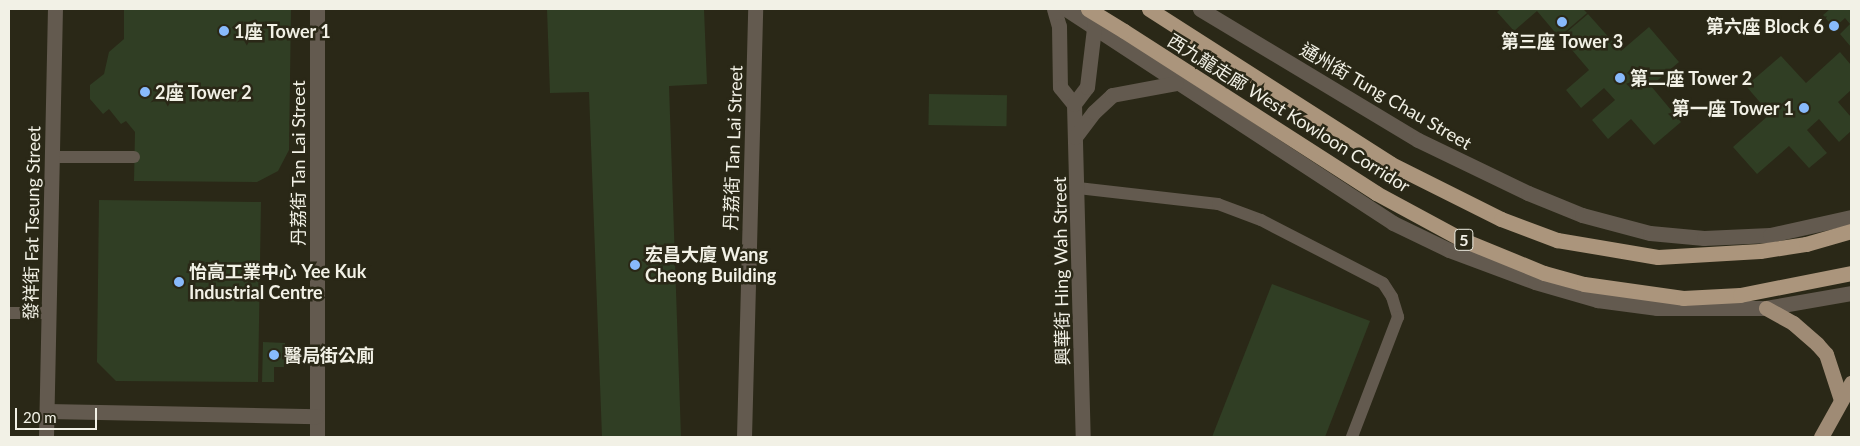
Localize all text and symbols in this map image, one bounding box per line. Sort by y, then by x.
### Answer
place label: 第六座 Block 6 [1706,15,1824,37]
marker: 第三座 Tower 3 [1556,16,1568,28]
place label: 1座 Tower 1 [234,20,331,42]
marker: 第六座 Block 6 [1828,20,1840,32]
marker: 1座 Tower 1 [218,25,230,37]
street label: 西九龍走廊 West Kowloon Corridor [1164,29,1414,197]
place label: 第三座 Tower 3 [1501,30,1623,52]
street label: 通州街 Tung Chau Street [1296,38,1476,154]
street label: 丹荔街 Tan Lai Street [719,65,747,231]
place label: 第二座 Tower 2 [1630,67,1753,89]
marker: 第二座 Tower 2 [1614,72,1626,84]
street label: 丹荔街 Tan Lai Street [287,80,309,246]
place label: 2座 Tower 2 [155,81,252,103]
marker: 2座 Tower 2 [139,86,151,98]
place label: 第一座 Tower 1 [1671,97,1794,119]
marker: 第一座 Tower 1 [1798,102,1810,114]
street label: 發祥街 Fat Tseung Street [20,125,44,321]
street label: 興華街 Hing Wah Street [1049,176,1073,366]
road number: 5 [1454,226,1474,254]
place label: 宏昌大廈 Wang Cheong Building [645,244,776,286]
marker: 宏昌大廈 Wang Cheong Building [629,259,641,271]
place label: 怡高工業中心 Yee Kuk Industrial Centre [189,261,366,304]
marker: 怡高工業中心 Yee Kuk Industrial Centre [173,276,185,288]
place label: 醫局街公廁 [284,344,374,366]
marker: 醫局街公廁 [268,349,280,361]
scale bar [18,398,100,430]
text: 20 m [23,408,57,426]

